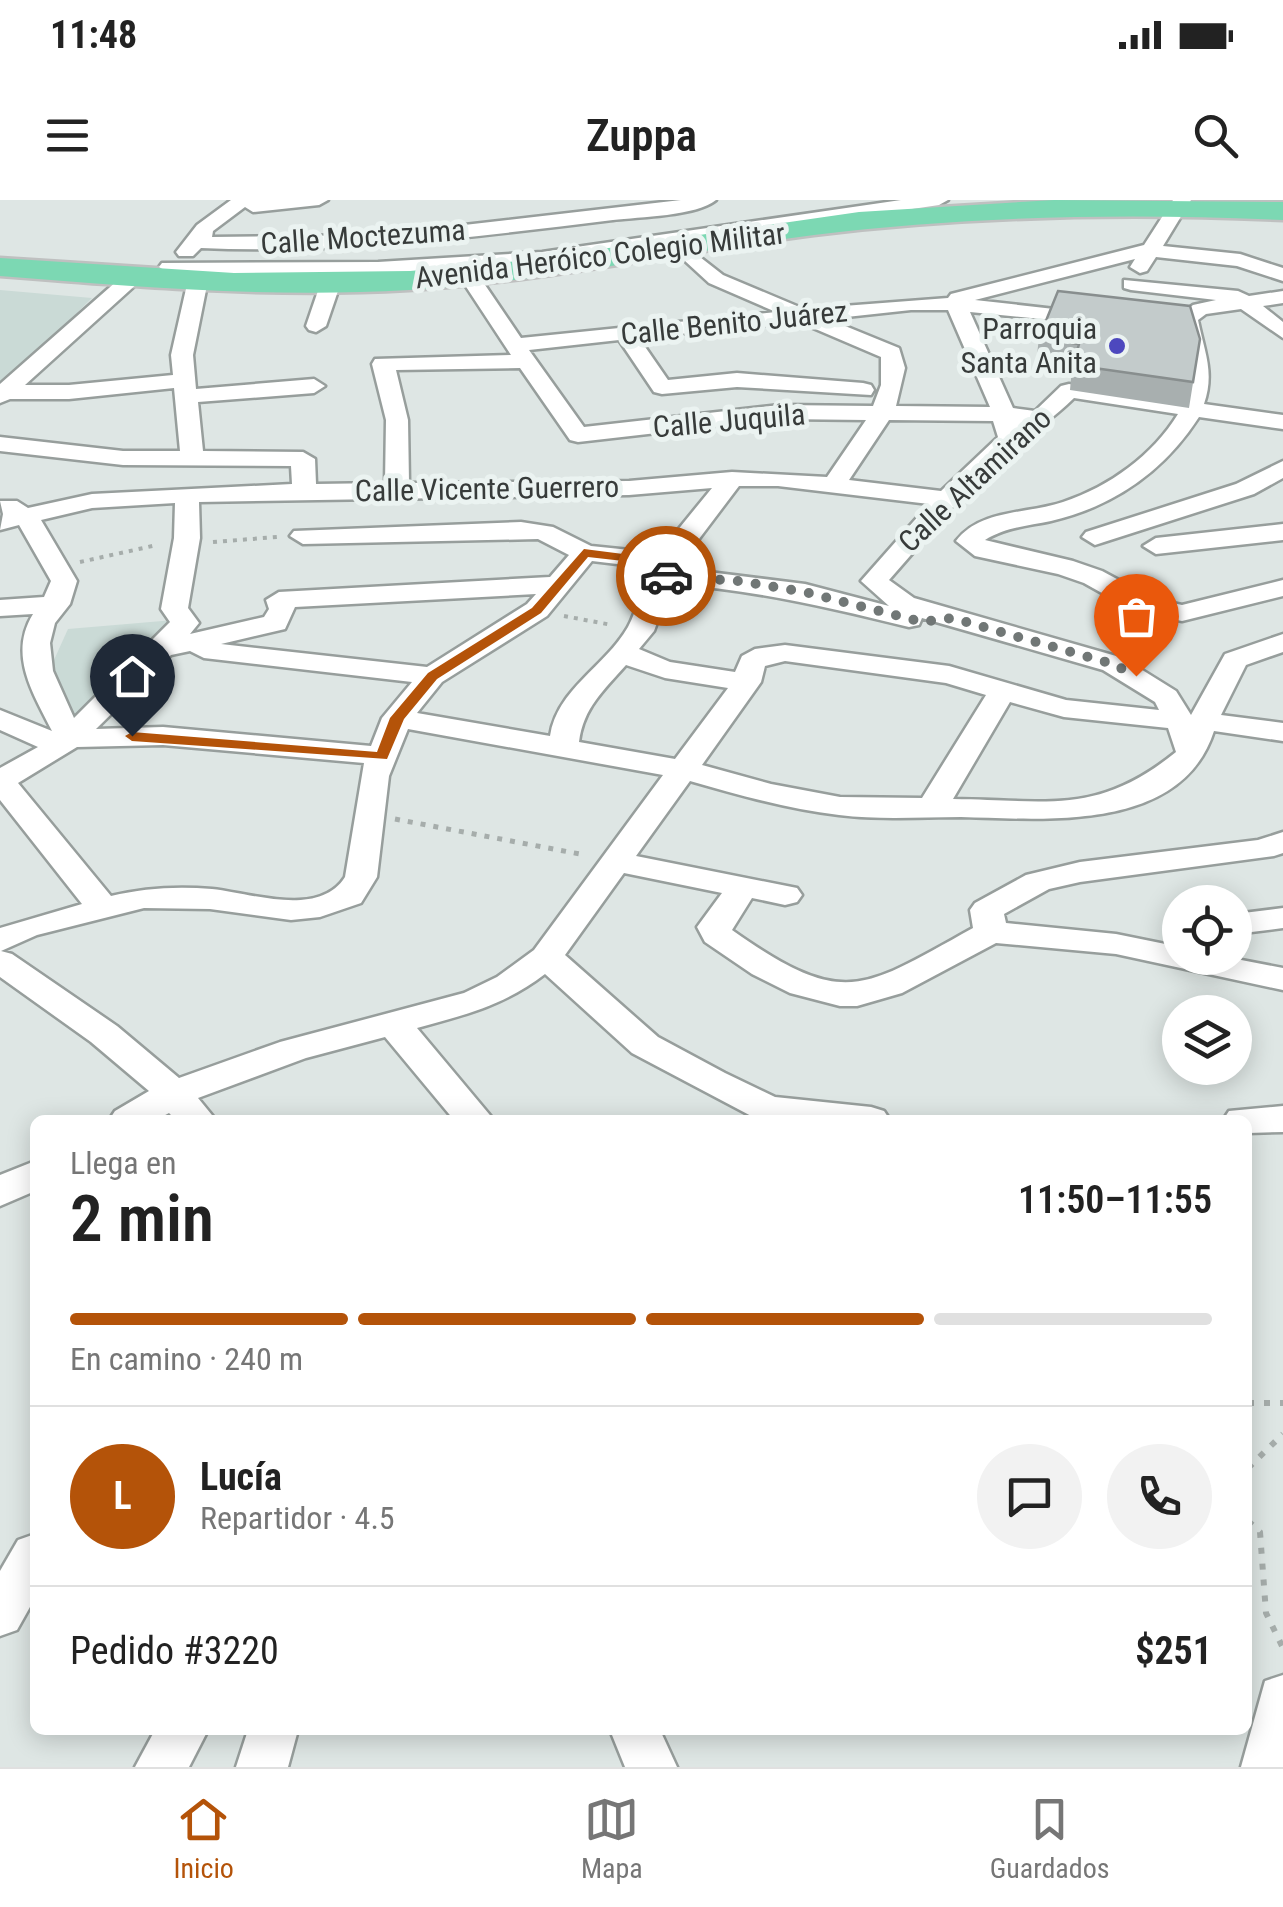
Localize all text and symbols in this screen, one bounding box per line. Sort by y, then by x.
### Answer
text: 11:48 [50,13,137,57]
icon: menu [40,108,95,163]
icon: search [1188,108,1243,163]
text: Zuppa [586,109,697,162]
street label: Calle Moctezuma [259,212,467,261]
street label: Avenida Heróico Colegio Militar [413,215,787,296]
street label: Calle Benito Juárez [619,293,849,352]
place label: Parroquia Santa Anita [960,311,1097,380]
marker: Parroquia Santa Anita [1106,335,1128,357]
street label: Calle Juquila [651,396,807,445]
street label: Calle Altamirano [891,400,1058,559]
street label: Calle Vicente Guerrero [355,469,619,508]
courier [616,526,716,626]
icon: car [639,549,694,604]
pin [1094,574,1179,677]
icon: bag [1109,589,1164,644]
pin [90,634,175,737]
icon: home [105,649,160,704]
map controls [1162,885,1252,1085]
button: locate [1162,885,1252,975]
button: layers [1162,995,1252,1085]
text: Llega en [70,1144,177,1182]
text: 11:50–11:55 [1018,1178,1212,1222]
text: 2 min [70,1181,214,1257]
text: En camino · 240 m [70,1340,303,1378]
button: chat [977,1444,1082,1549]
button: phone [1107,1444,1212,1549]
text: Lucía [200,1455,282,1499]
text: L [113,1474,132,1518]
text: Repartidor · 4.5 [200,1499,395,1537]
text: Pedido #3220 [70,1629,279,1673]
text: $251 [1135,1629,1212,1673]
tab: Inicio [174,1792,234,1885]
tab: Mapa [581,1792,643,1885]
tab: Guardados [990,1792,1109,1885]

